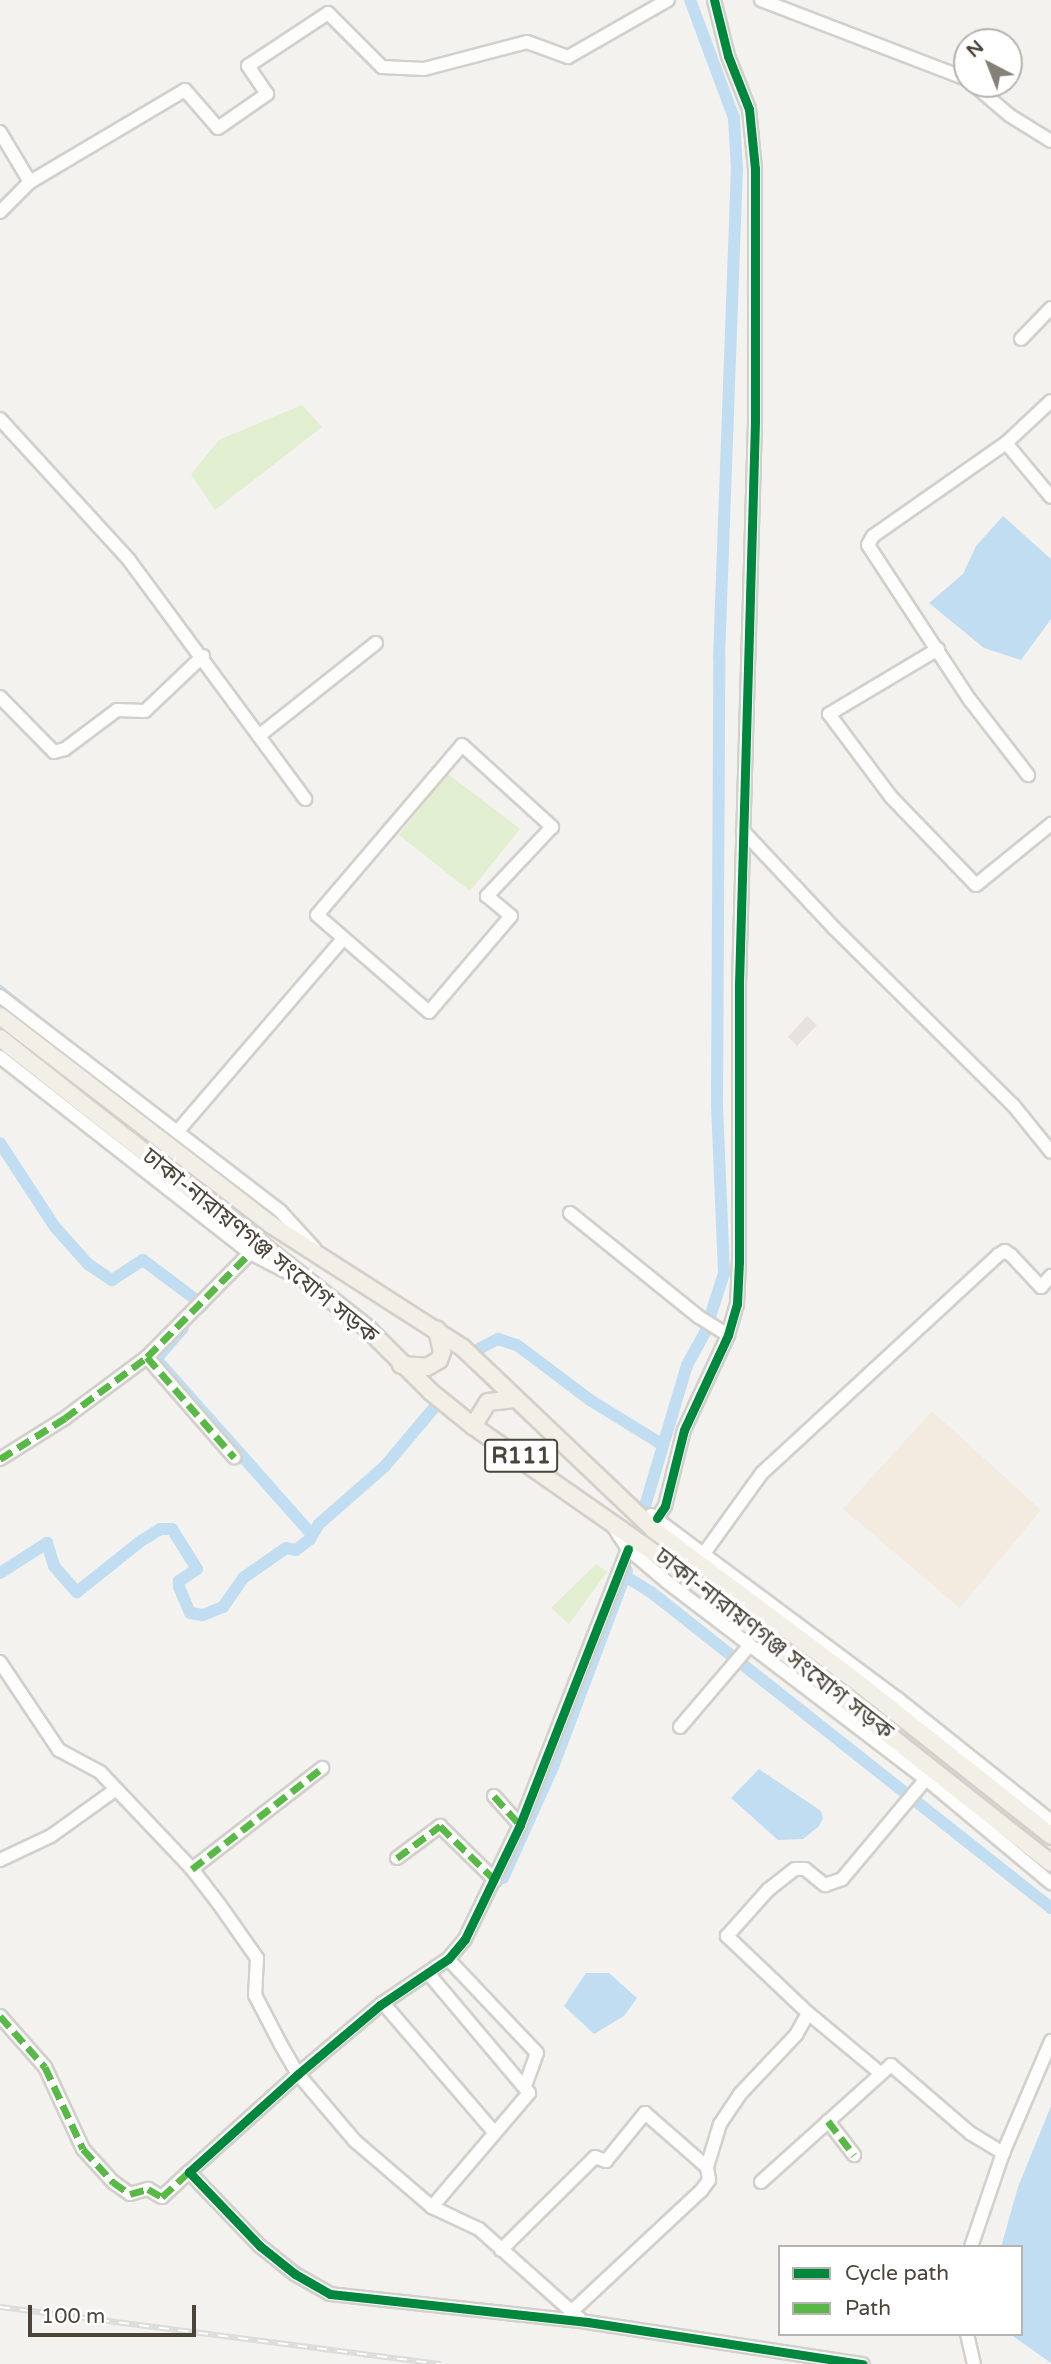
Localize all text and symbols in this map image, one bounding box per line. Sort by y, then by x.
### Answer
north arrow [953,28,1023,98]
text: N [962,36,988,62]
street label: ঢাকা-নারায়ণগঞ্জ সংযোগ সড়ক [136,1142,384,1350]
road number: R111 [482,1436,560,1476]
street label: ঢাকা-নারায়ণগঞ্জ সংযোগ সড়ক [649,1542,899,1746]
legend [778,2245,1023,2336]
text: Cycle path [845,2261,949,2286]
scale bar [32,2290,200,2334]
text: Path [845,2296,891,2321]
text: 100 m [41,2304,105,2329]

